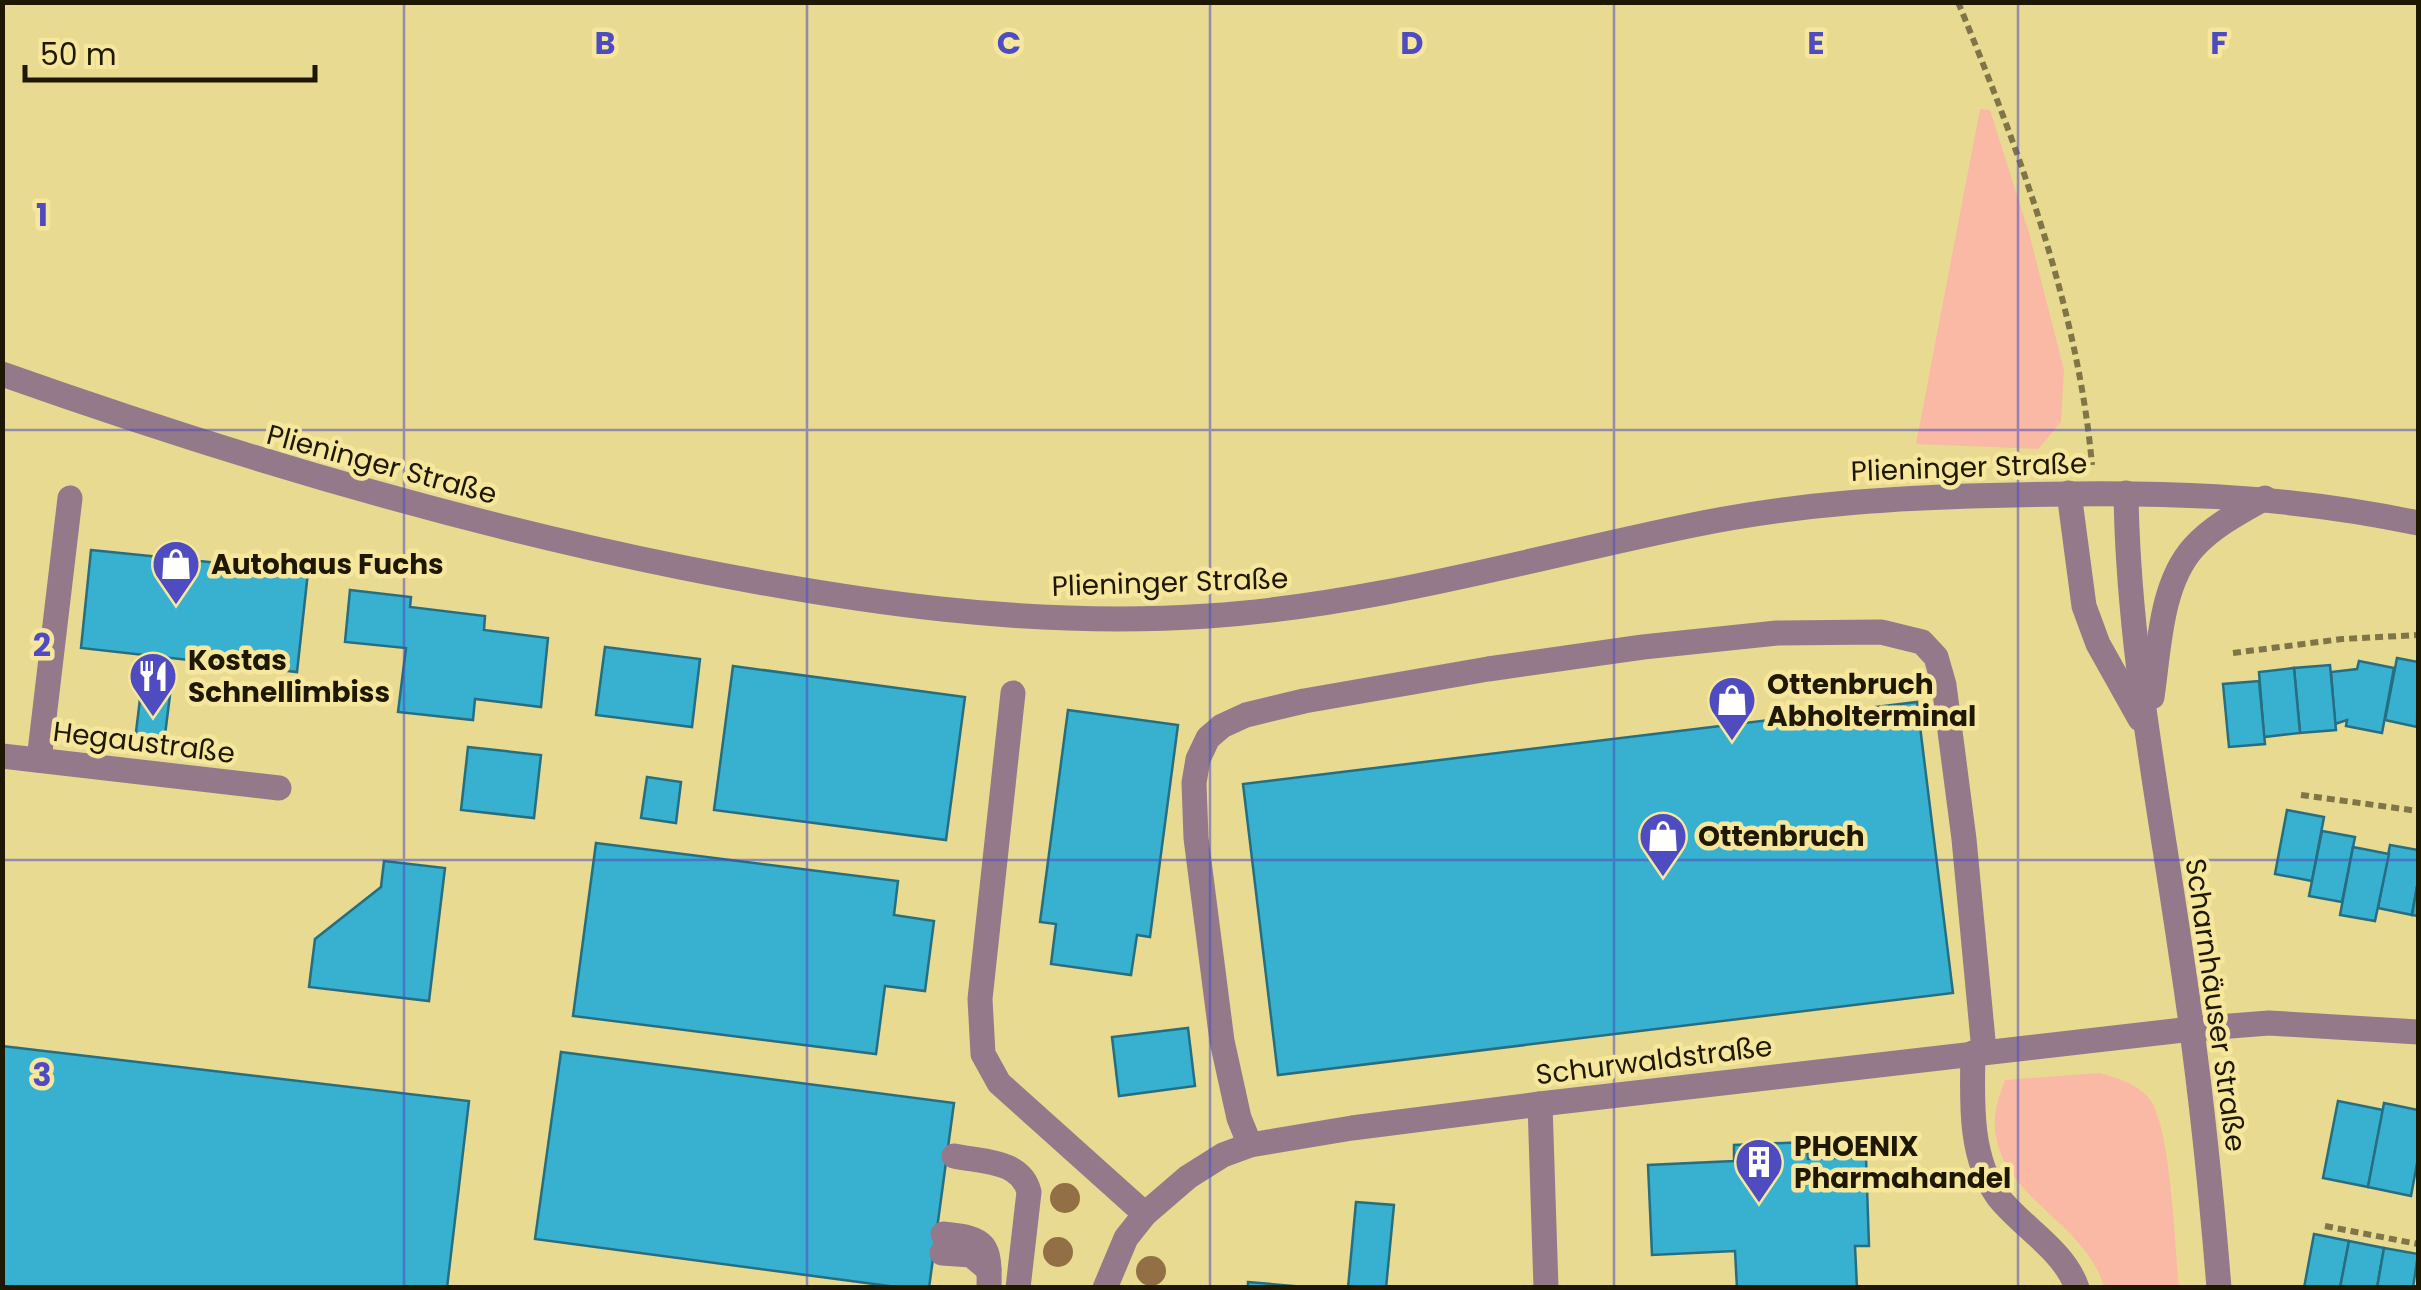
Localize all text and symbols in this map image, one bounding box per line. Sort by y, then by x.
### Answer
scale bar [25,20,315,82]
text: B [594,20,616,65]
text: C [997,20,1021,65]
text: D [1400,20,1424,65]
text: E [1807,20,1825,65]
text: F [2210,20,2228,65]
text: 50 m [40,33,117,76]
text: 1 [36,192,48,237]
street label: Plieninger Straße [262,415,501,514]
street label: Plieninger Straße [1850,444,2088,491]
shop icon: Autohaus Fuchs [150,538,202,606]
place label: Autohaus Fuchs [211,545,444,584]
street label: Plieninger Straße [1051,559,1289,606]
text: 2 [33,622,51,667]
place label: Kostas Schnellimbiss [188,641,390,712]
restaurant icon: Kostas Schnellimbiss [127,650,179,718]
place label: Ottenbruch Abholterminal [1767,665,1976,736]
shop icon: Ottenbruch Abholterminal [1706,674,1758,742]
street label: Hegaustraße [51,712,237,773]
shop icon: Ottenbruch [1637,810,1689,878]
place label: Ottenbruch [1698,817,1865,856]
street label: Scharnhäuser Straße [2176,856,2255,1154]
street label: Schurwaldstraße [1534,1027,1775,1094]
text: 3 [32,1052,52,1097]
place label: PHOENIX Pharmahandel [1794,1127,2011,1198]
building icon: PHOENIX Pharmahandel [1733,1136,1785,1204]

